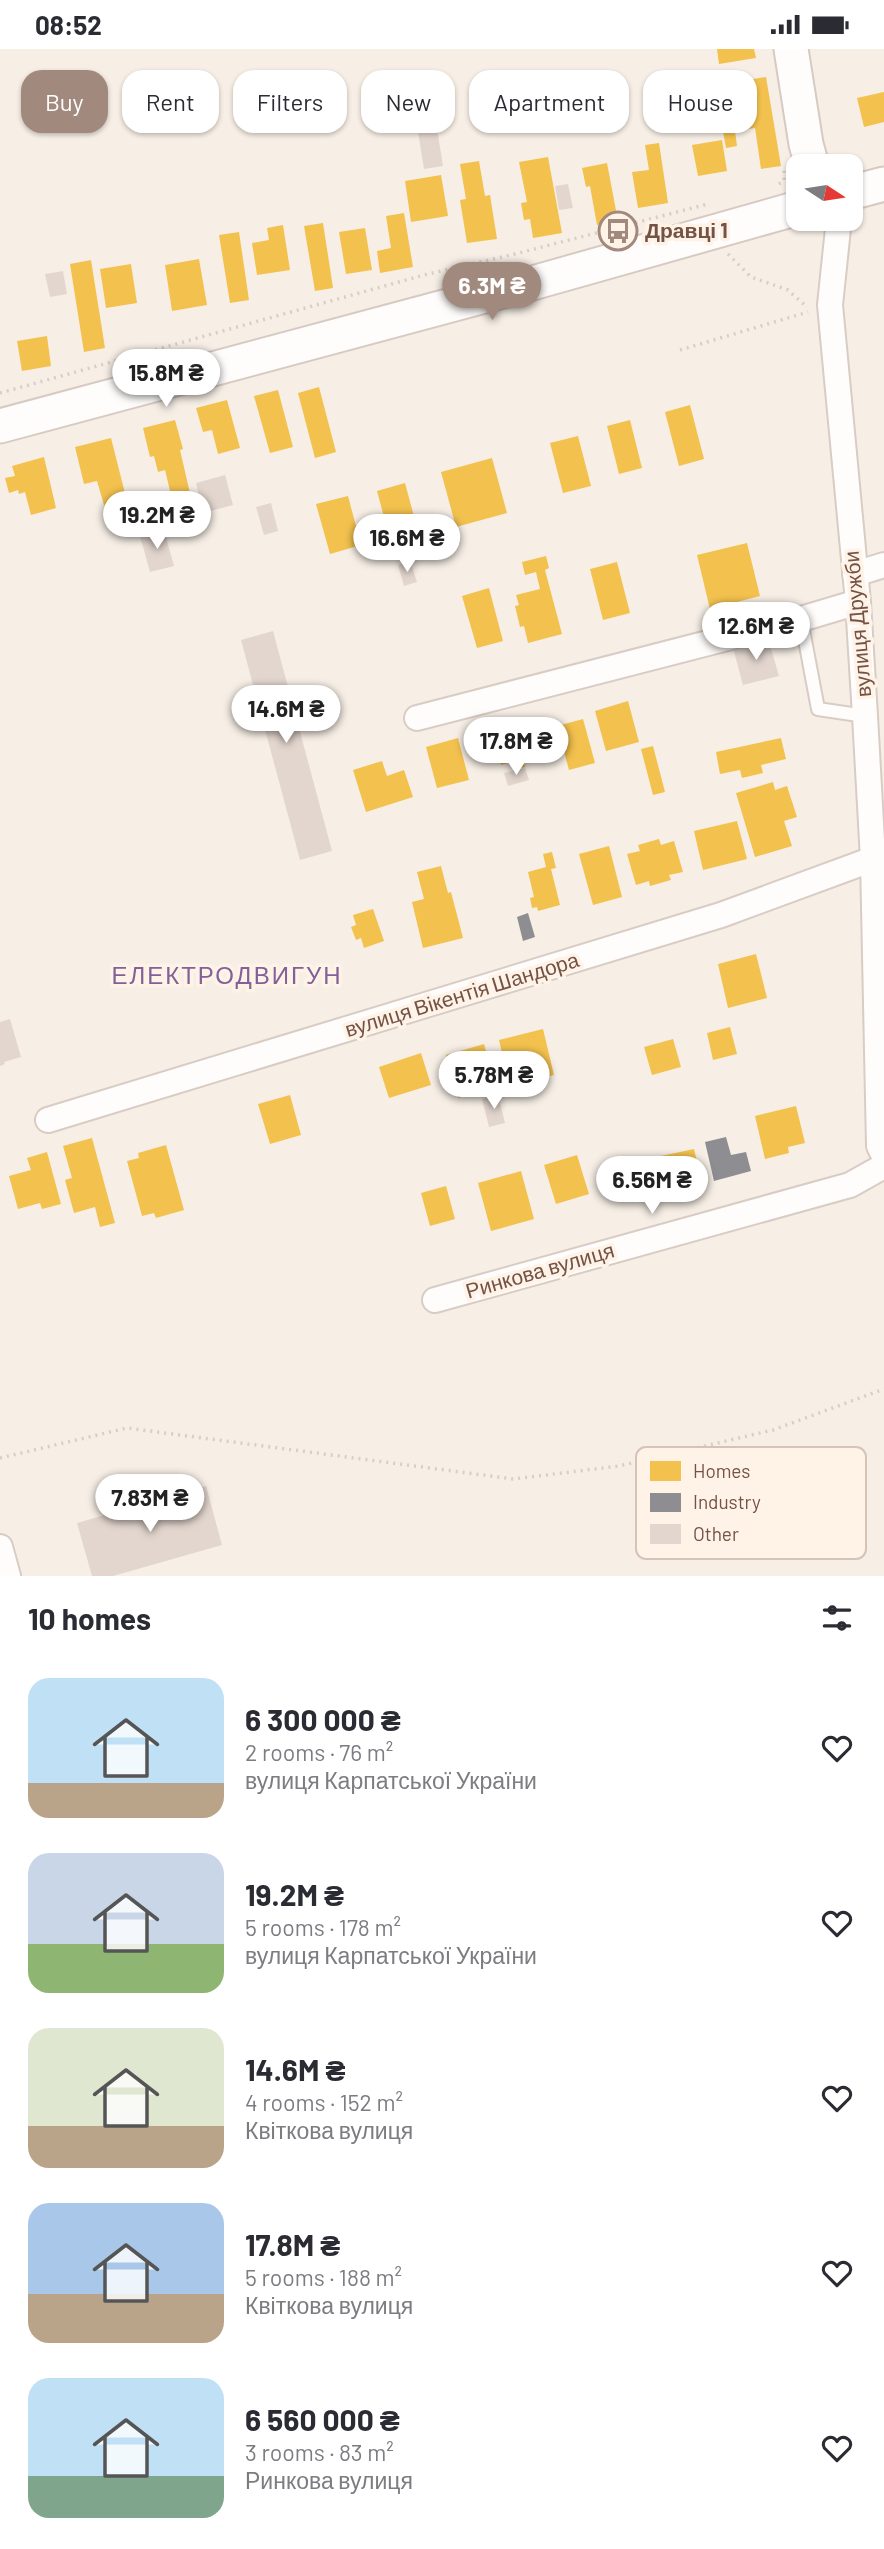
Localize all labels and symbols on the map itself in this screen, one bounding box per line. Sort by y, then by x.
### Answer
north arrow [786,154,863,231]
bus stop icon: Дравці 1 [597,210,639,252]
place label: Дравці 1 [645,217,728,242]
pin: 6.3M ₴ [435,263,549,322]
pin: 15.8M ₴ [101,349,231,409]
pin: 19.2M ₴ [92,491,222,551]
pin: 16.6M ₴ [342,515,472,574]
street label: вулиця Дружби [838,550,875,698]
pin: 12.6M ₴ [691,603,821,662]
pin: 14.6M ₴ [221,685,351,745]
pin: 17.8M ₴ [451,717,581,777]
street label: вулиця Вікентія Шандора [342,946,582,1041]
district label: ЕЛЕКТРОДВИГУН [111,960,343,989]
pin: 5.78M ₴ [429,1051,559,1111]
pin: 6.56M ₴ [587,1157,717,1216]
street label: Ринкова вулиця [462,1236,617,1303]
legend [636,1447,866,1559]
text: Homes [693,1459,750,1482]
pin: 7.83M ₴ [85,1475,215,1534]
text: Industry [693,1490,761,1513]
text: Other [693,1522,739,1545]

